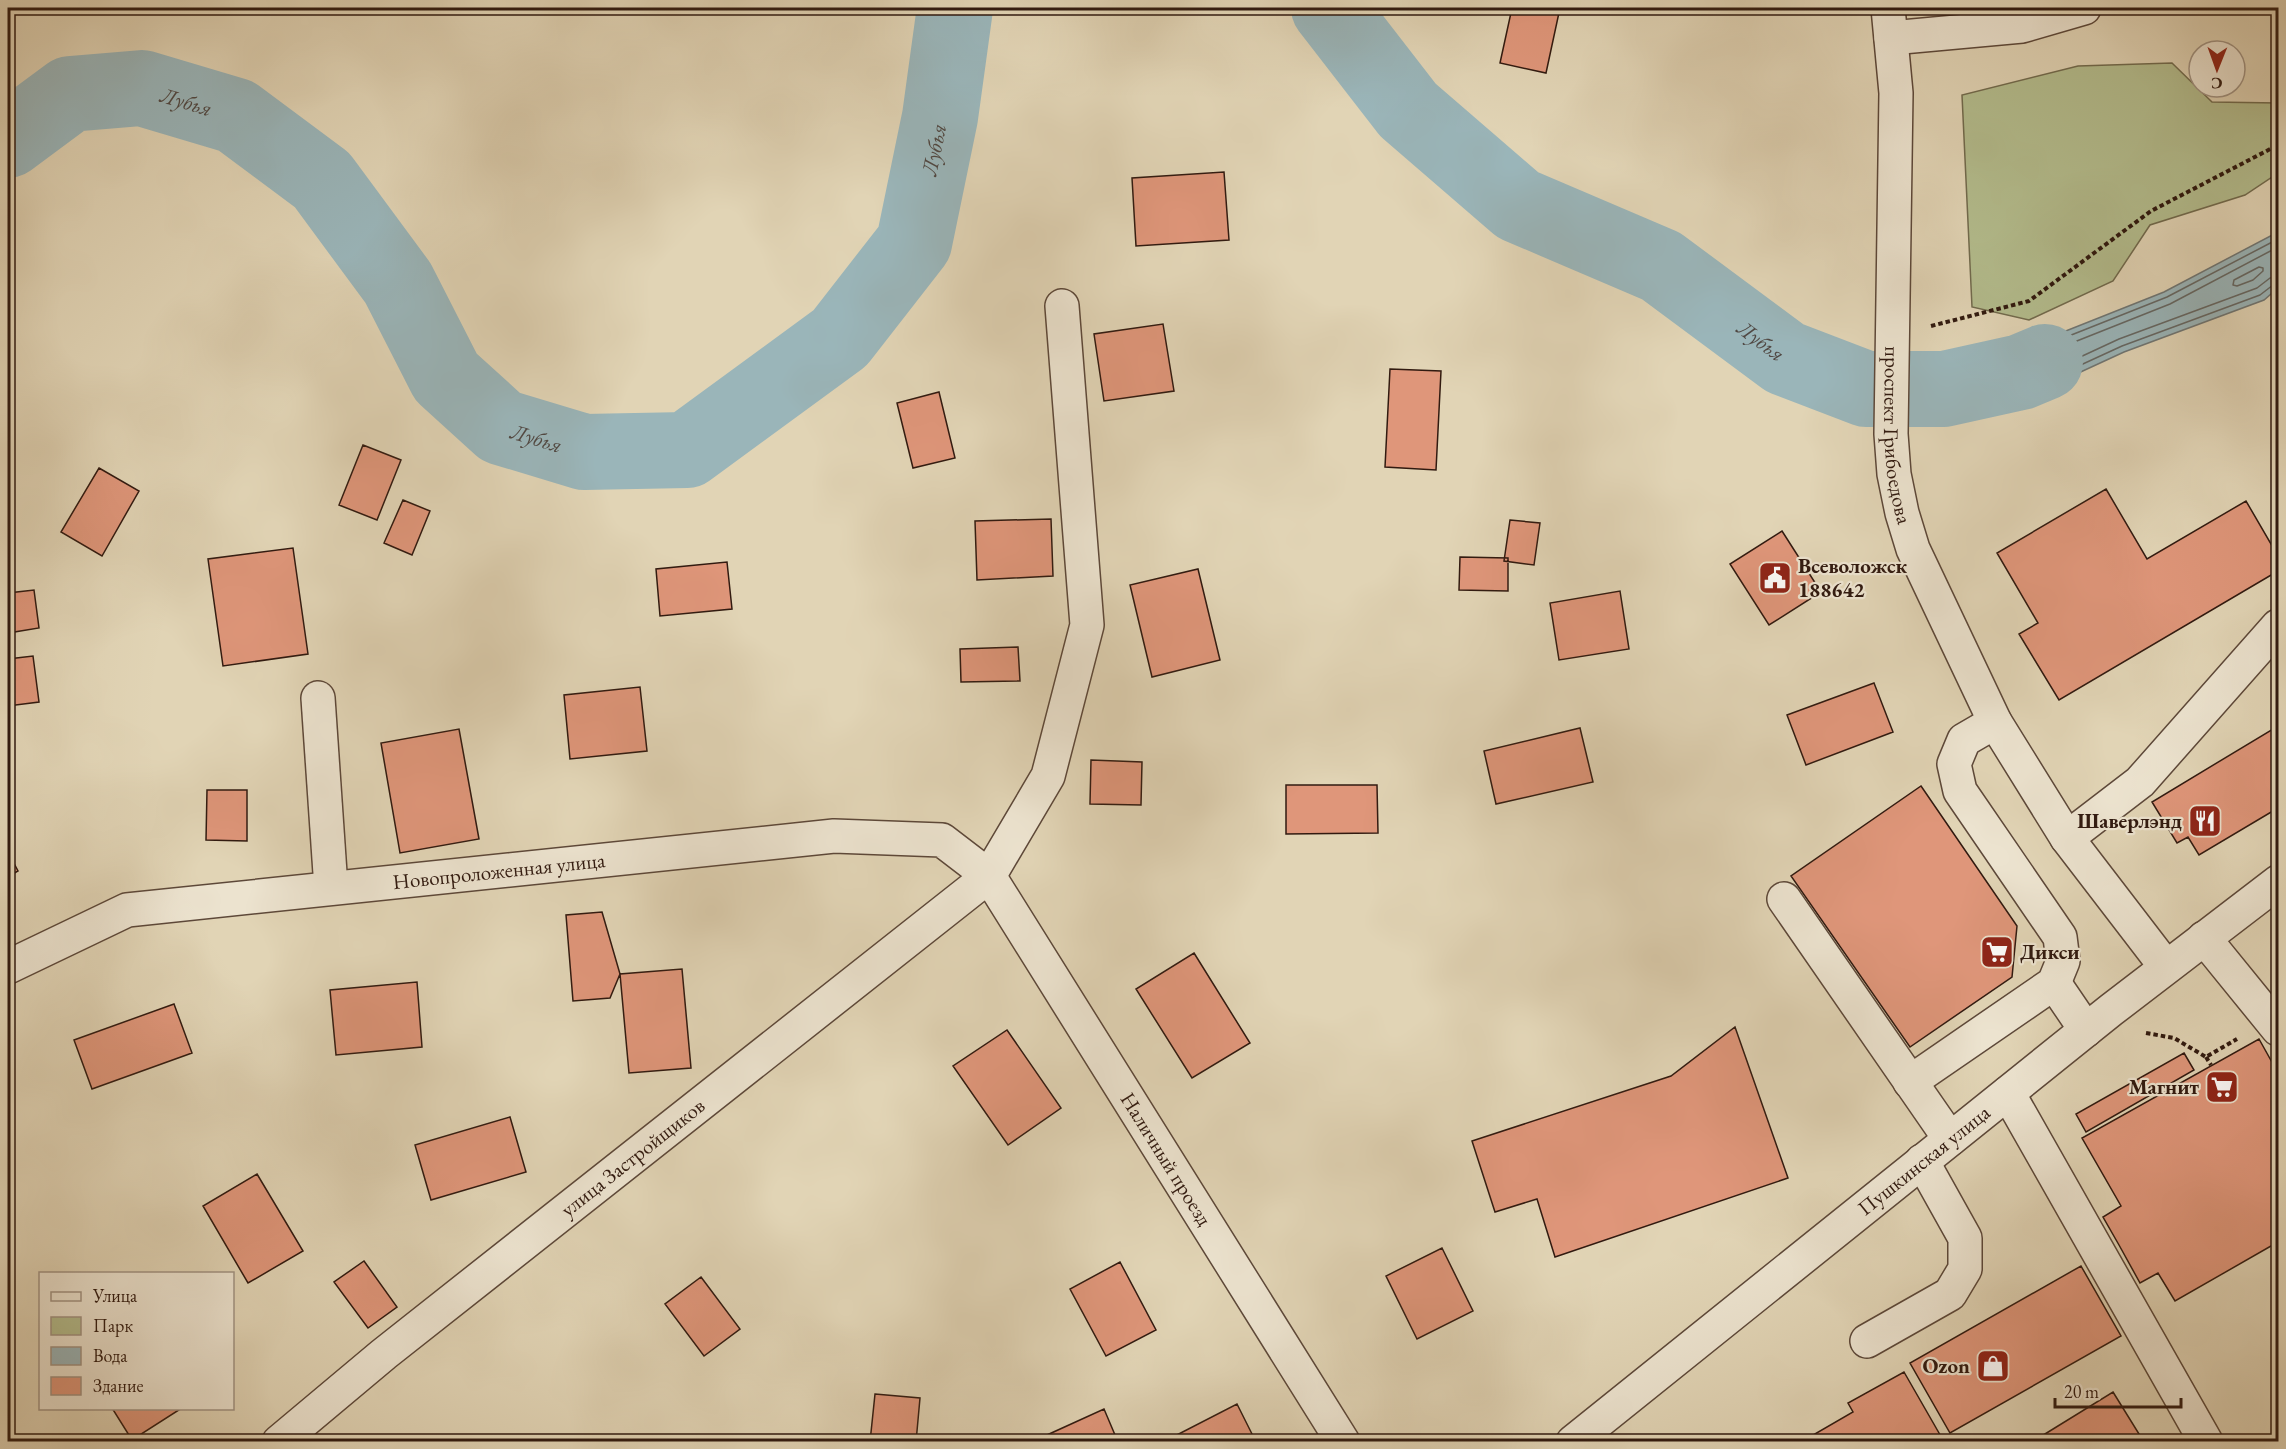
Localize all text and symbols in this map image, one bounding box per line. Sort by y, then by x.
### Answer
north arrow [2187,39,2247,99]
text: С [2211,73,2223,94]
water label: Лубья [156,80,216,123]
water label: Лубья [914,121,953,179]
water label: Лубья [1731,313,1791,368]
street label: проспект Грибоедова [1878,346,1919,528]
water label: Лубья [507,417,566,460]
place label: Всеволожск 188642 [1798,552,1907,603]
public building icon: Всеволожск 188642 [1757,560,1793,596]
restaurant icon: Шаверлэнд [2187,803,2223,839]
place label: Шаверлэнд [2077,807,2182,834]
street label: Новопроложенная улица [391,846,607,895]
supermarket icon: Дикси [1979,934,2015,970]
place label: Дикси [2020,938,2080,965]
supermarket icon: Магнит [2204,1069,2240,1105]
place label: Магнит [2129,1073,2200,1100]
street label: Наличный проезд [1115,1087,1219,1231]
street label: улица Застройщиков [555,1092,710,1222]
street label: Пушкинская улица [1852,1098,1996,1221]
legend [39,1272,234,1410]
text: Улица [92,1284,138,1307]
text: Парк [93,1314,133,1337]
text: Вода [93,1344,128,1367]
shop icon: Ozon [1975,1348,2011,1384]
place label: Ozon [1922,1352,1970,1379]
scale bar [2055,1371,2181,1409]
text: Здание [93,1374,143,1397]
text: 20 m [2064,1380,2099,1403]

